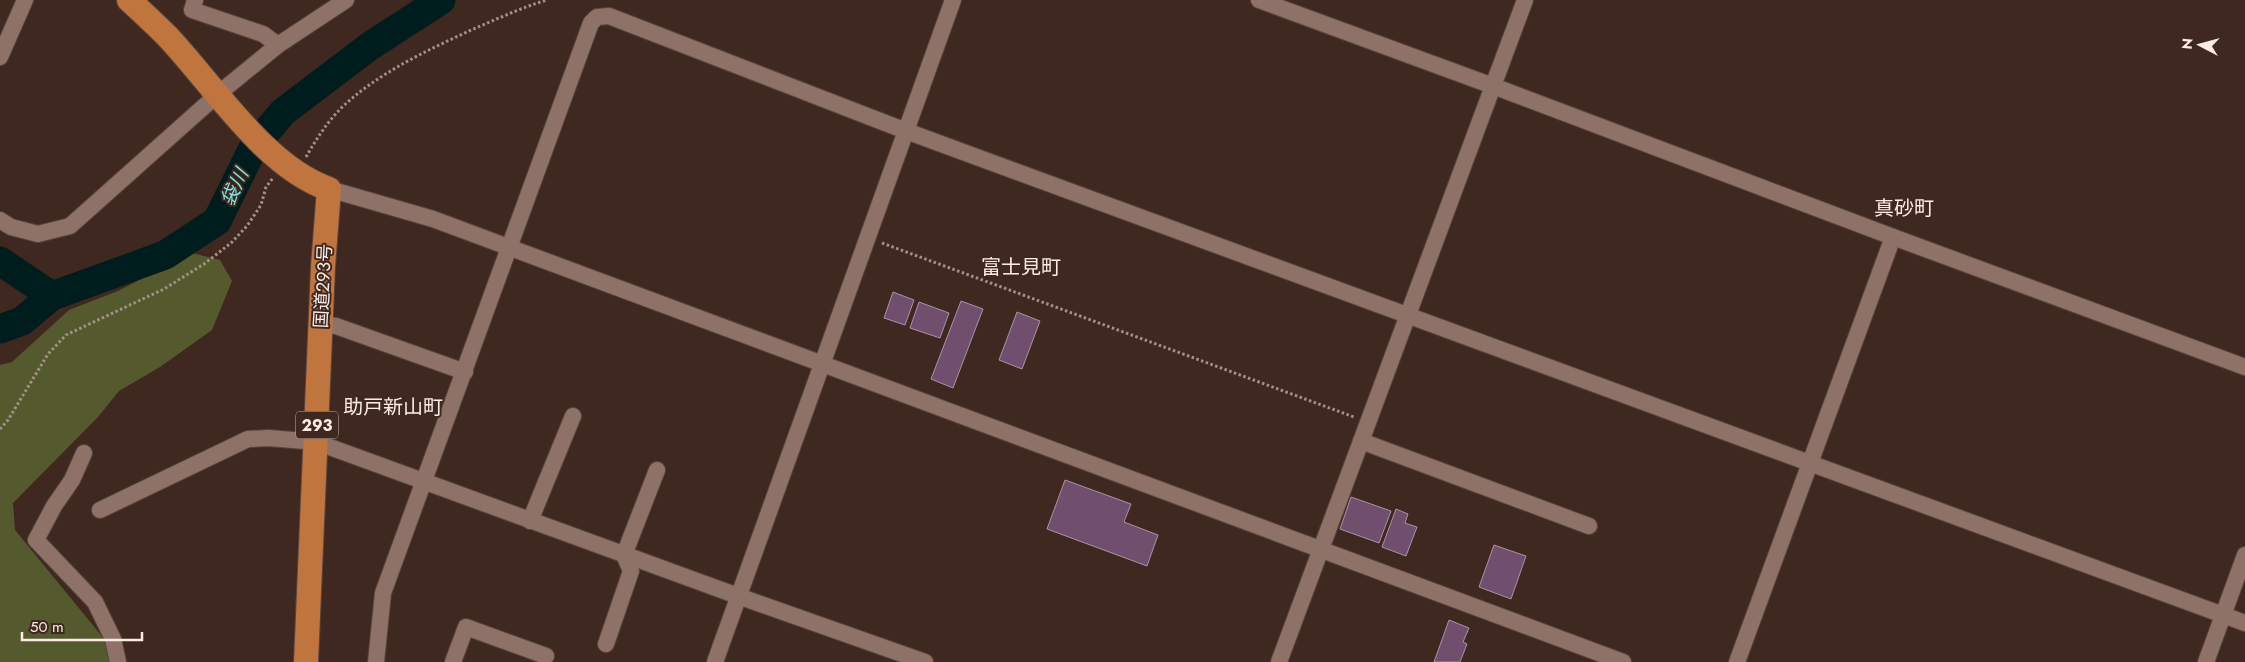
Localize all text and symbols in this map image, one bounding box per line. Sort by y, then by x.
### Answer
north arrow [2175,20,2225,70]
text: N [2177,37,2198,50]
water label: 袋川 [214,162,256,210]
district label: 真砂町 [1874,194,1934,223]
street label: 国道293号 [308,243,338,329]
district label: 富士見町 [981,253,1061,282]
district label: 助戸新山町 [343,393,443,422]
road number: 293 [296,412,338,438]
scale bar [22,610,142,642]
text: 50 m [30,616,64,638]

